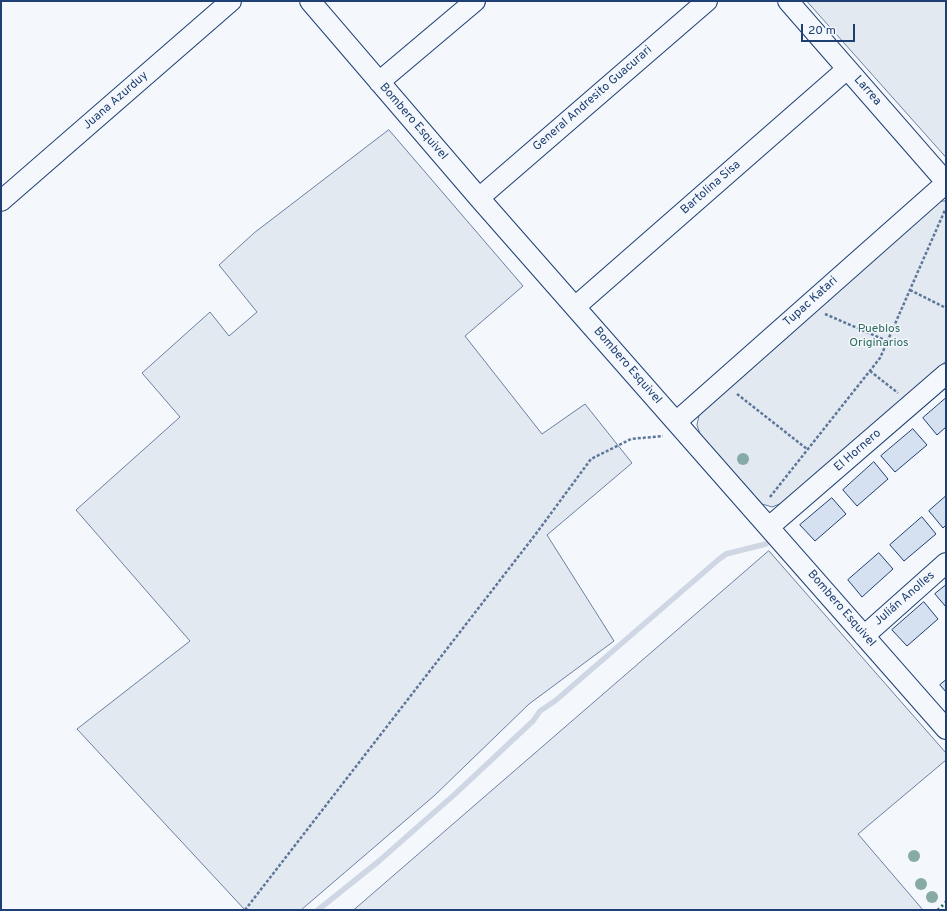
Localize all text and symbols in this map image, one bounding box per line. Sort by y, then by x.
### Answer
scale bar [803,16,857,42]
text: 20 m [808,23,836,39]
street label: General Andresito Guacurari [531,43,655,155]
street label: Juana Azurduy [81,69,151,133]
street label: Larrea [850,73,884,109]
street label: Bombero Esquivel [376,81,450,163]
street label: Bartolina Sisa [678,158,744,218]
street label: Tupac Katari [781,274,841,330]
park label: Pueblos Originarios [849,323,909,351]
street label: Bombero Esquivel [590,325,664,407]
street label: El Hornero [832,427,884,475]
street label: Bombero Esquivel [804,568,878,650]
street label: Julián Anolles [872,569,938,629]

